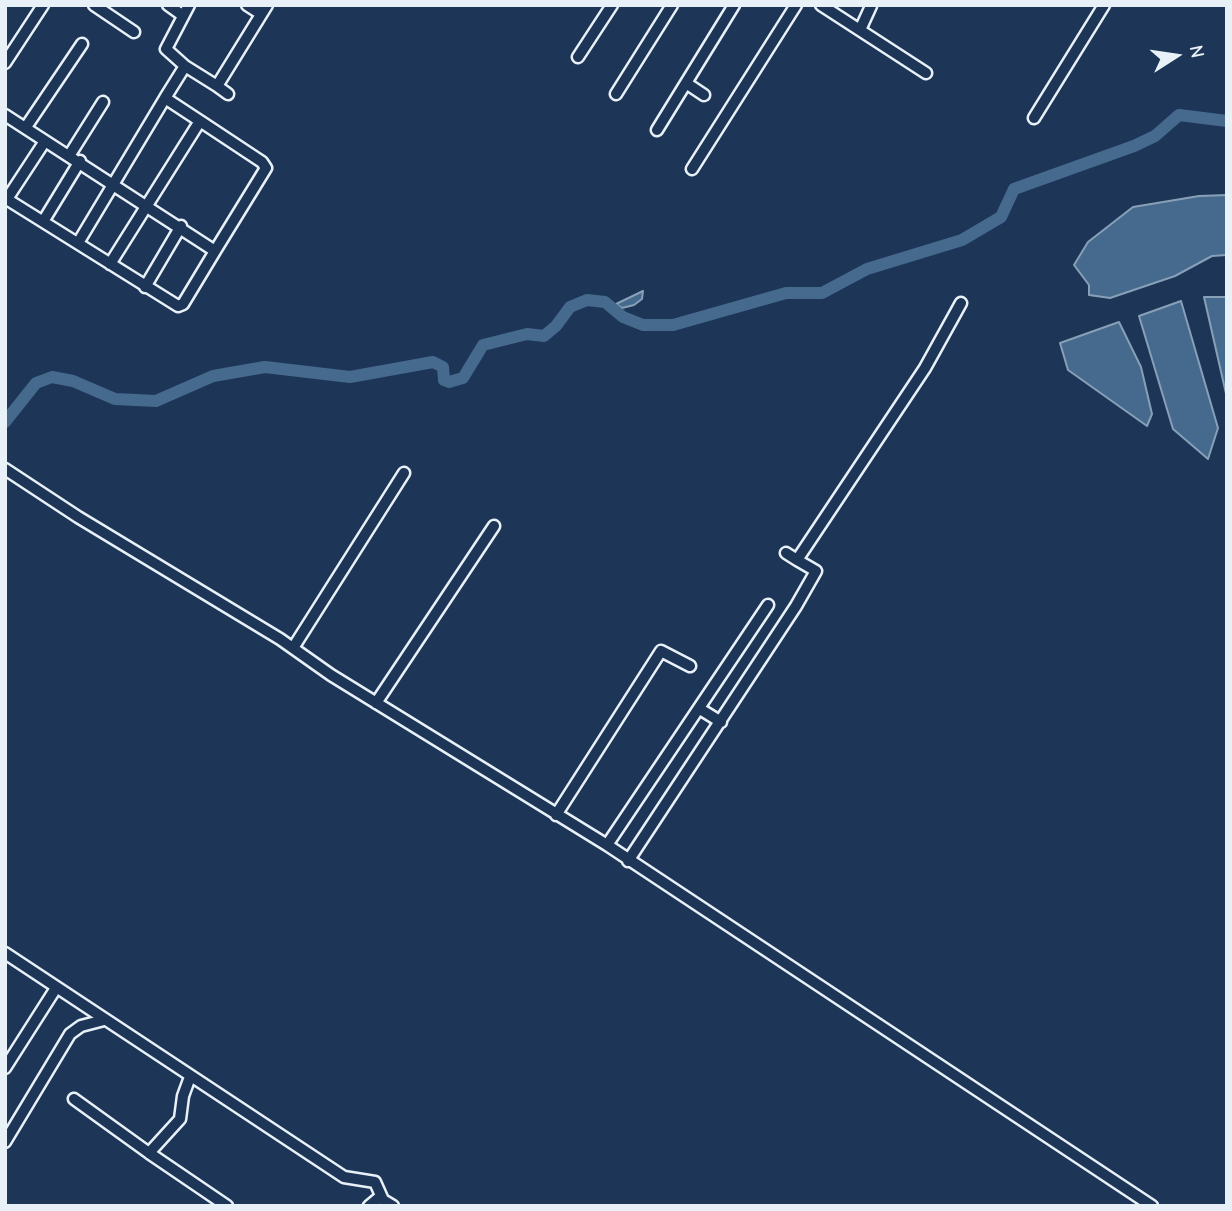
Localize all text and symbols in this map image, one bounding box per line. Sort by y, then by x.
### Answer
north arrow [1141,21,1211,91]
text: N [1184,43,1209,60]

